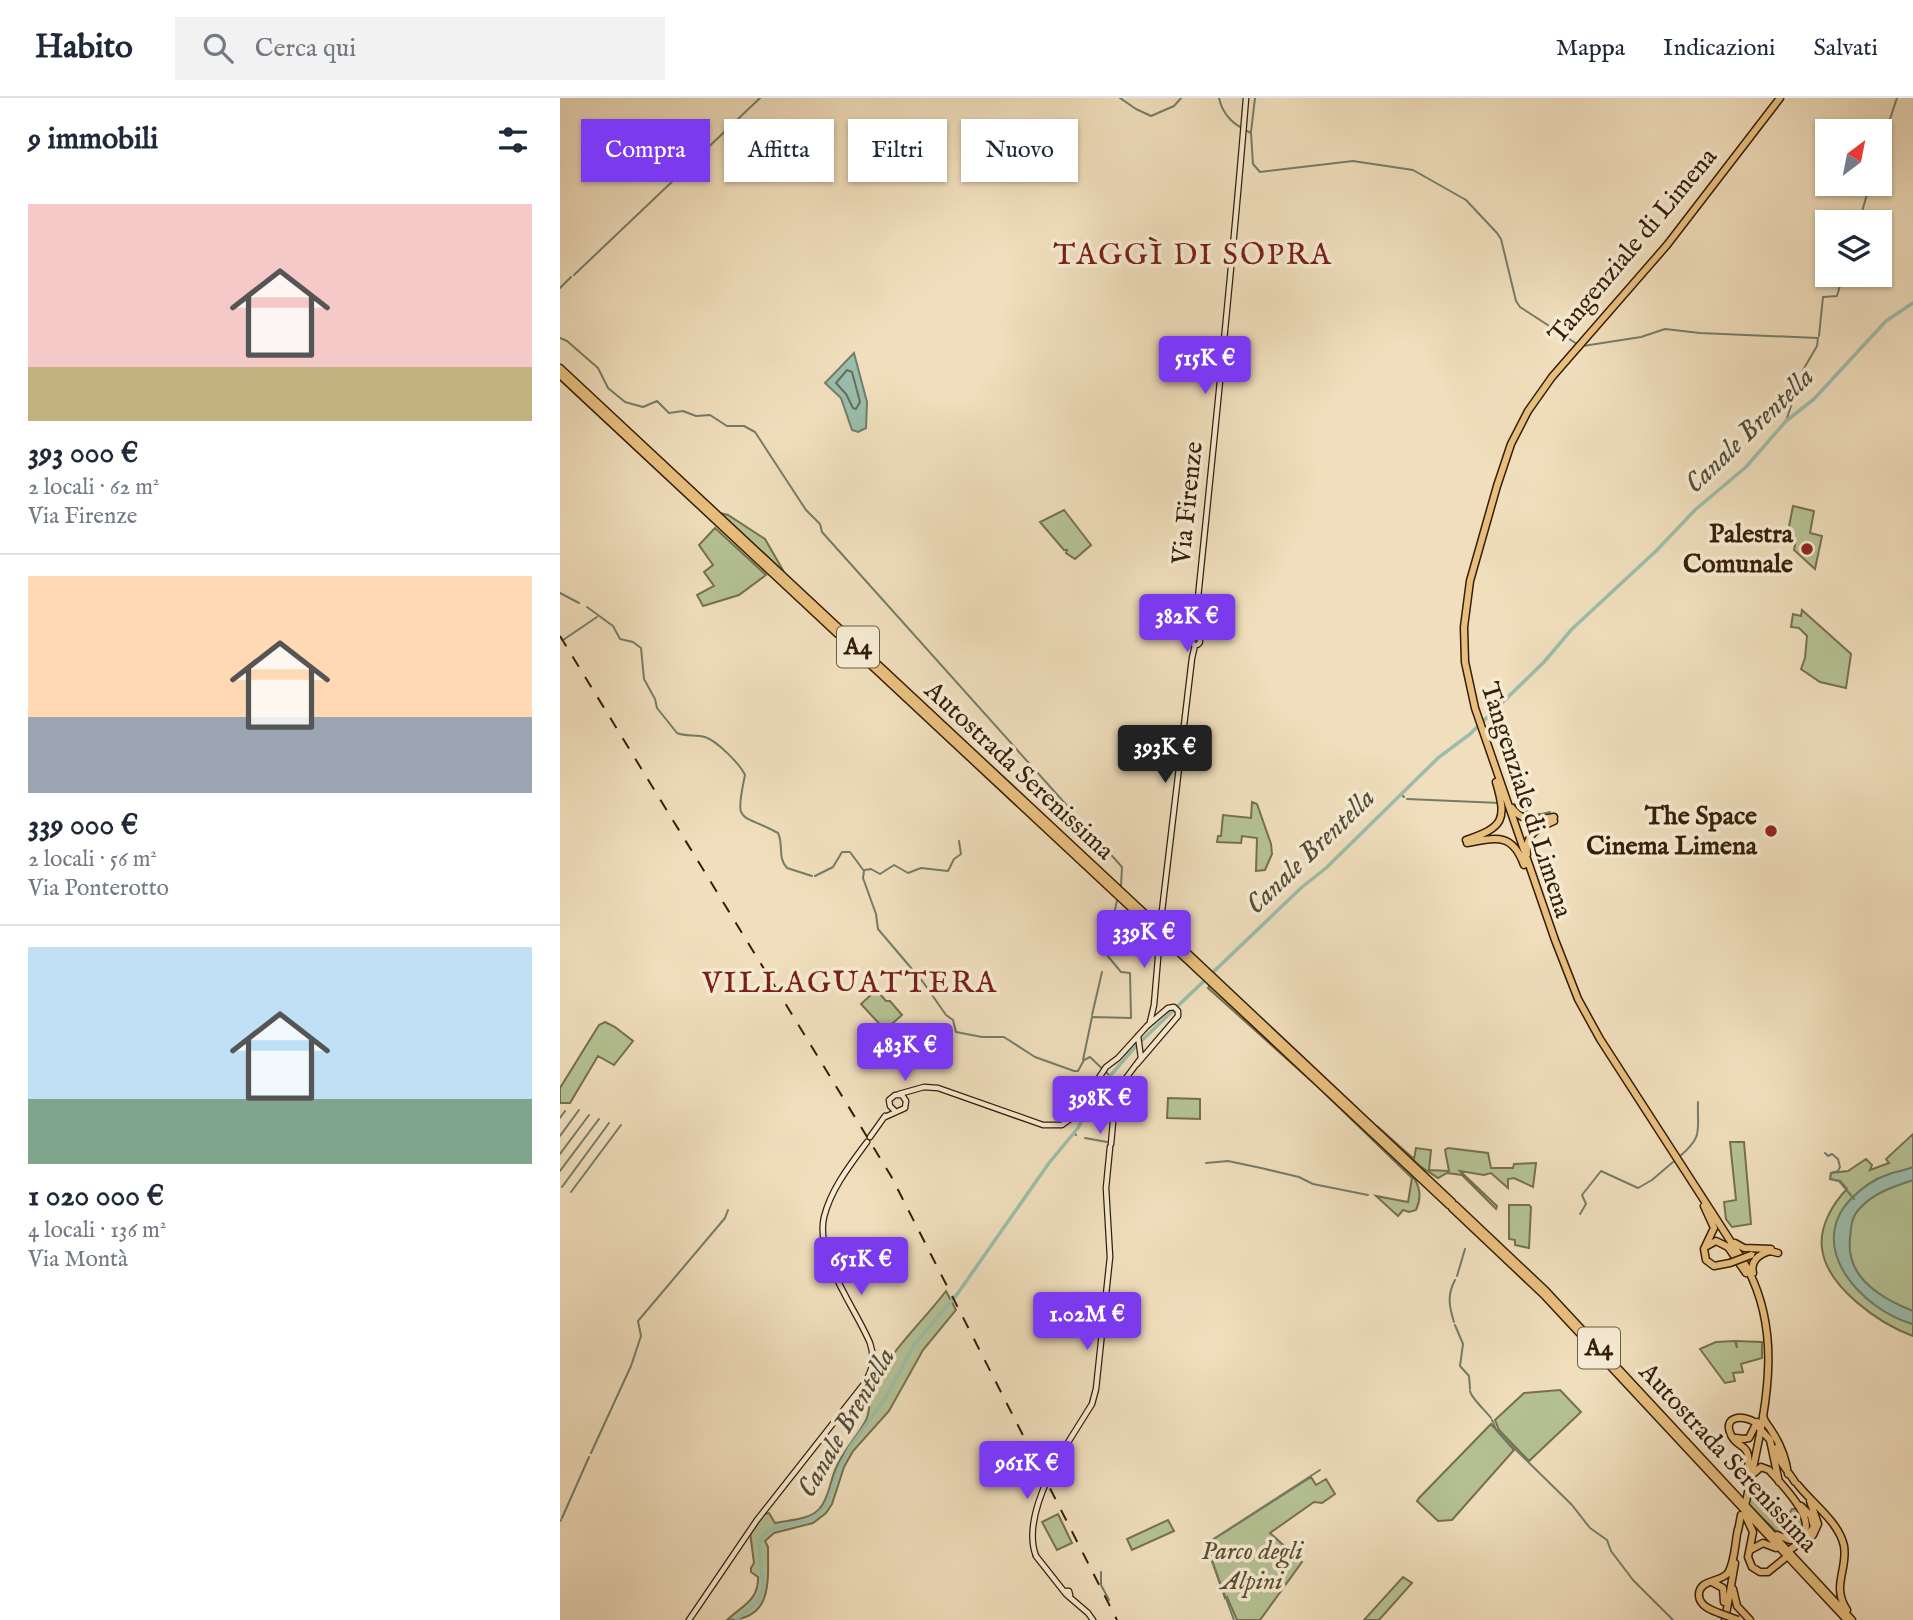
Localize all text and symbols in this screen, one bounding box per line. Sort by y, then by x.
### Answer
search box [175,17,665,80]
text: Habito [35,27,133,69]
icon: search [199,29,237,67]
text: Cerca qui [255,32,356,65]
text: Mappa [1556,33,1625,64]
text: Indicazioni [1663,33,1775,64]
text: Salvati [1813,33,1878,64]
chip: Compra [581,119,710,182]
chip: Affitta [724,119,834,182]
chip: Filtri [848,119,947,182]
chip: Nuovo [961,119,1078,182]
north arrow [1815,119,1892,196]
map controls [1815,119,1892,287]
text: 9 immobili [28,121,158,159]
icon: filters [494,121,532,159]
street label: Tangenziale di Limena [1541,141,1725,351]
button: layers [1815,210,1892,287]
district label: TAGGÌ DI SOPRA [1053,237,1333,275]
icon: home [217,250,343,376]
pin: 515K € [1148,336,1262,396]
text: 515K € [1175,344,1235,373]
water label: Canale Brentella [1678,360,1822,502]
text: 393 000 € [28,435,138,473]
street label: Via Firenze [1165,440,1211,567]
text: 2 locali · 62 m² [28,473,159,502]
text: Via Firenze [28,502,137,531]
place label: Palestra Comunale [1683,518,1794,581]
marker: Palestra Comunale [1799,541,1815,557]
pin: 382K € [1130,594,1244,654]
text: 382K € [1155,602,1219,631]
icon: home [217,622,343,748]
road number: A4 [837,626,879,668]
street label: Autostrada Serenissima [916,674,1121,868]
street label: Tangenziale di Limena [1472,678,1580,923]
pin: 393K € [1108,726,1222,785]
text: 393K € [1134,733,1196,762]
water label: Canale Brentella [1239,781,1383,923]
place label: The Space Cinema Limena [1586,800,1758,863]
text: 339 000 € [28,807,138,845]
marker: The Space Cinema Limena [1763,823,1779,839]
text: 2 locali · 56 m² [28,845,157,874]
text: Via Ponterotto [28,874,169,903]
pin: 339K € [1087,910,1201,970]
text: 339K € [1113,918,1175,947]
district label: VILLAGUATTERA [701,965,998,1003]
icon: home [217,993,343,1119]
pin: 483K € [848,1024,962,1083]
text: 483K € [873,1031,937,1060]
pin: 398K € [1043,1076,1157,1136]
text: 398K € [1069,1084,1131,1113]
text: 1 020 000 € [28,1178,164,1216]
text: 4 locali · 136 m² [28,1216,166,1245]
pin: 651K € [804,1238,918,1297]
text: Via Montà [28,1245,128,1274]
text: 651K € [830,1245,892,1274]
pin: 1.02M € [1022,1292,1152,1352]
text: 1.02M € [1049,1300,1125,1329]
road number: A4 [1578,1328,1620,1368]
water label: Canale Brentella [790,1342,904,1504]
street label: Autostrada Serenissima [1631,1355,1825,1560]
pin: 961K € [970,1442,1084,1501]
text: 961K € [995,1449,1059,1478]
park label: Parco degli Alpini [1201,1535,1304,1598]

